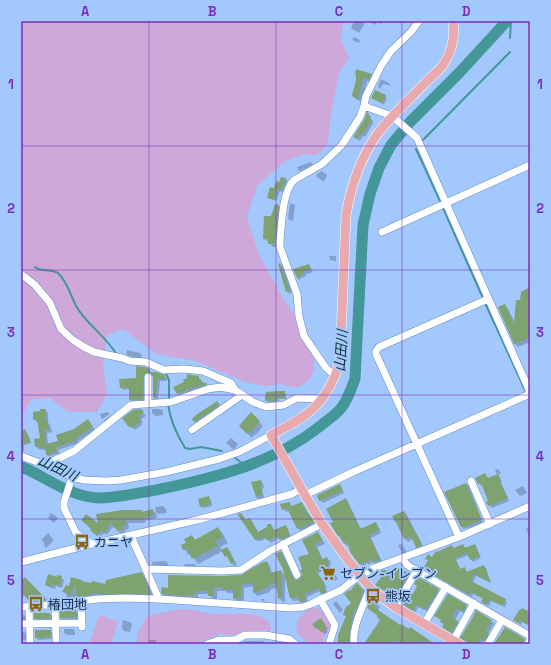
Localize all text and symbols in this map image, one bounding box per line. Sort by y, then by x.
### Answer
text: A [81,3,90,20]
text: B [208,3,217,20]
text: C [335,3,343,20]
text: D [462,3,471,20]
text: 1 [8,76,14,93]
text: 1 [537,76,543,93]
text: 2 [7,200,15,217]
text: 2 [536,200,544,217]
text: 3 [7,324,15,341]
text: 3 [536,324,544,341]
water label: 山田川 [331,327,352,373]
text: 4 [7,448,15,465]
text: 4 [536,448,544,465]
water label: 山田川 [35,451,83,486]
bus stop icon: カニヤ [73,533,91,551]
place label: カニヤ [94,534,133,551]
supermarket icon: セブン-イレブン [319,564,337,582]
place label: セブン-イレブン [340,565,437,582]
text: 5 [7,572,15,589]
text: 5 [536,572,544,589]
bus stop icon: 熊坂 [364,587,382,605]
place label: 熊坂 [385,588,411,605]
bus stop icon: 椿団地 [27,595,45,613]
place label: 椿団地 [48,596,87,613]
text: A [81,646,90,663]
text: B [208,646,217,663]
text: C [335,646,343,663]
text: D [462,646,471,663]

